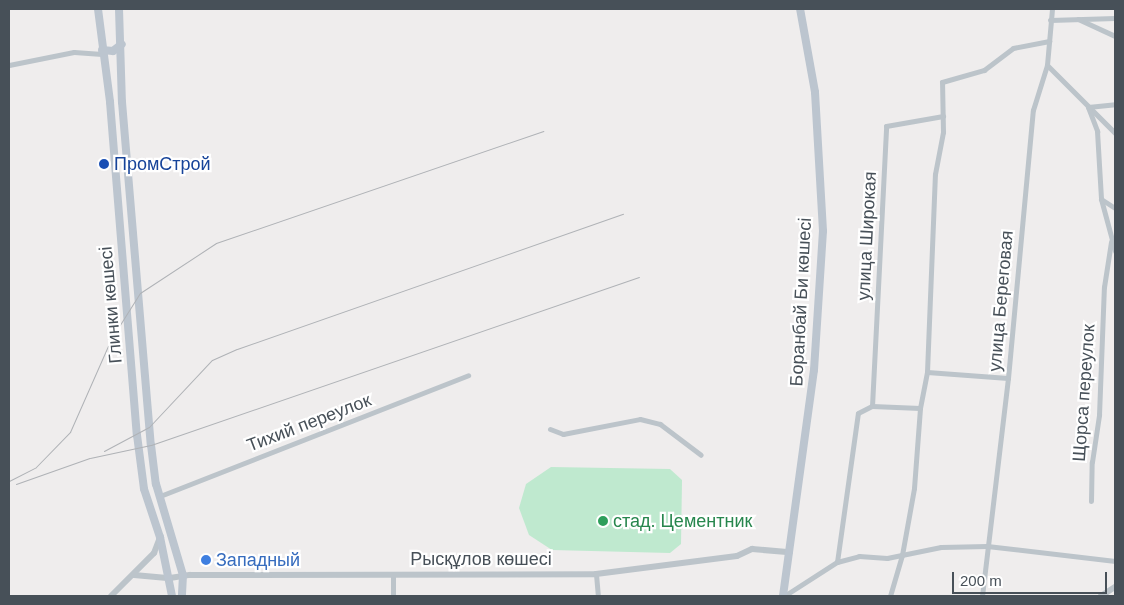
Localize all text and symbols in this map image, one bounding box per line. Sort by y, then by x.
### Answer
place label: ПромСтрой [114,153,211,175]
marker: ПромСтрой [98,158,110,170]
street label: улица Широкая [853,171,881,301]
street label: Боранбай Би көшесі [786,217,816,387]
street label: улица Береговая [984,230,1018,372]
street label: Глинки көшесі [95,246,127,364]
street label: Щорса переулок [1068,324,1100,462]
street label: Тихий переулок [244,389,374,457]
place label: стад. Цементник [613,510,752,532]
marker: стад. Цементник [597,515,609,527]
street label: Рысқұлов көшесі [410,548,552,570]
place label: Западный [216,549,300,571]
marker: Западный [200,554,212,566]
scale bar [954,562,1109,594]
text: 200 m [960,572,1002,589]

